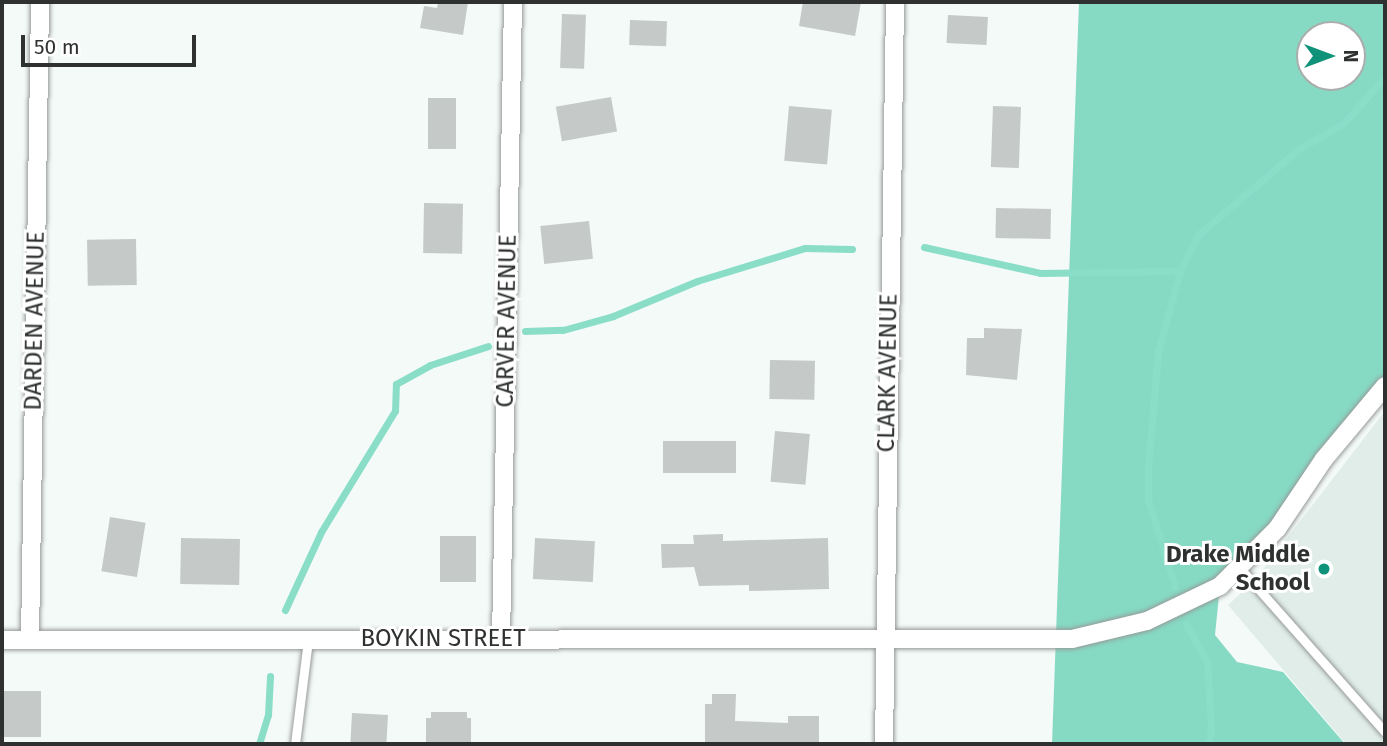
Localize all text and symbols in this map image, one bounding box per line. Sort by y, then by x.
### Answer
scale bar [24,21,200,65]
north arrow [1296,21,1366,91]
text: 50 m [34,34,80,60]
text: N [1339,50,1362,62]
street label: DARDEN AVENUE [19,231,51,411]
street label: CARVER AVENUE [491,234,523,408]
street label: CLARK AVENUE [872,293,904,453]
place label: Drake Middle School [1166,541,1310,597]
marker: Drake Middle School [1316,561,1332,577]
street label: BOYKIN STREET [360,625,526,653]

